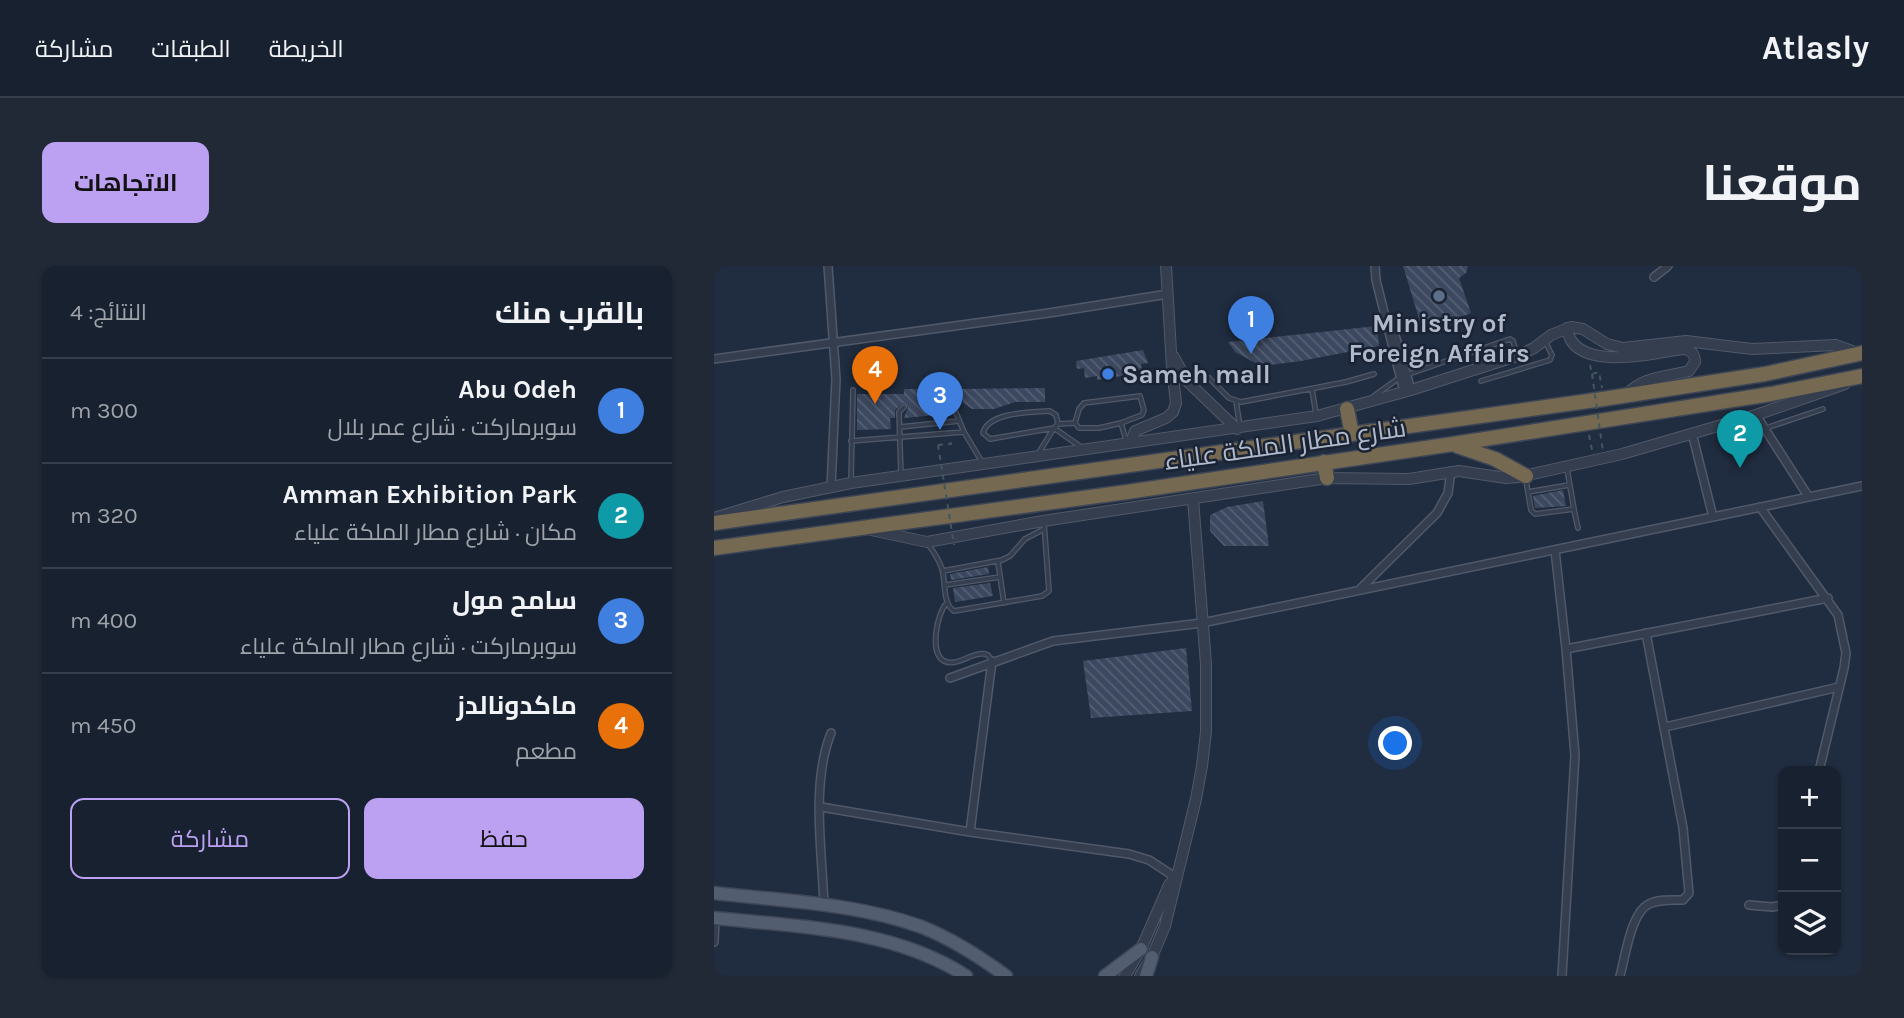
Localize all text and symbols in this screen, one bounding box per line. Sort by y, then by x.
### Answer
text: Atlasly [1762,29,1869,67]
text: مشاركة [35,35,113,63]
text: الطبقات [151,35,231,63]
text: الخريطة [269,35,344,63]
button: الاتجاهات [42,142,209,223]
text: موقعنا [1702,155,1862,212]
marker: Ministry of Foreign Affairs [1431,288,1447,304]
text: بالقرب منك [495,295,644,331]
pin: 1 [1228,296,1274,354]
text: النتائج: 4 [70,299,147,326]
place label: Ministry of Foreign Affairs [1348,308,1530,369]
pin: 4 [852,346,898,404]
place label: Sameh mall [1122,359,1271,390]
marker: Sameh mall [1100,366,1116,382]
pin: 3 [917,372,963,430]
text: Abu Odeh [458,374,577,405]
text: 300 m [70,397,138,424]
text: 1 [617,397,625,424]
pin: 2 [1717,410,1763,468]
street label: شارع مطار الملكة علياء [1162,412,1408,478]
text: سوبرماركت · شارع عمر بلال [327,414,577,441]
text: Amman Exhibition Park [282,479,577,510]
text: 320 m [70,502,138,529]
text: 2 [614,502,628,529]
text: مكان · شارع مطار الملكة علياء [294,519,577,546]
text: سامح مول [452,585,577,616]
text: 400 m [70,607,137,634]
text: 3 [614,607,628,634]
text: سوبرماركت · شارع مطار الملكة علياء [240,633,577,660]
text: ماكدونالدز [457,690,577,721]
text: 450 m [70,712,136,739]
text: 4 [614,712,628,739]
your location [1378,726,1412,760]
text: مطعم [515,738,577,765]
map controls [1778,766,1841,955]
button: + [1778,766,1841,829]
button: مشاركة [70,798,350,879]
button: حفظ [364,798,644,879]
button: − [1778,829,1841,892]
button: layers [1778,892,1841,955]

